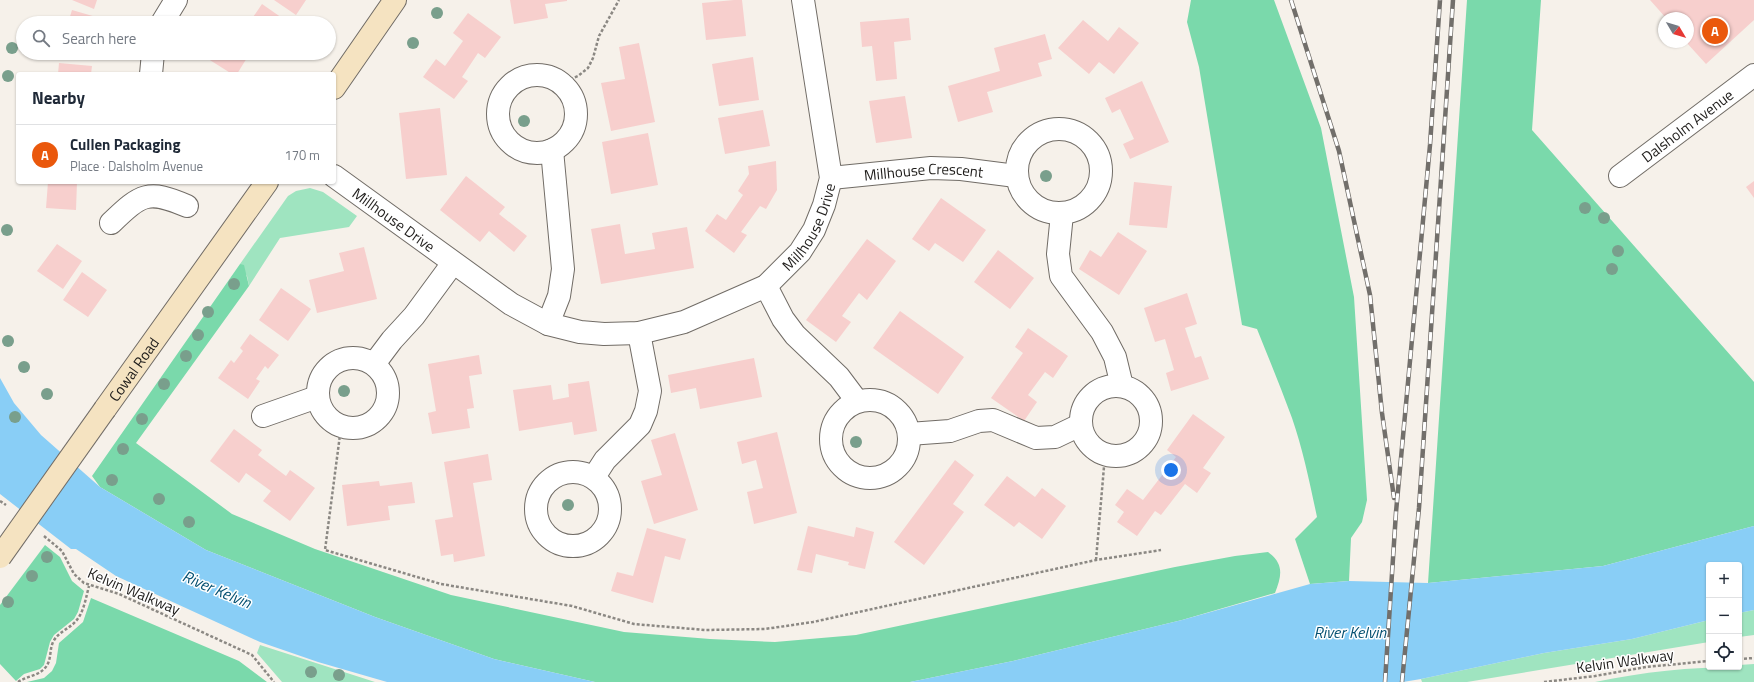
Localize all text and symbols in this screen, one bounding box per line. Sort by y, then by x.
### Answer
north arrow [1658,12,1694,48]
search box [16,16,336,60]
pin: A [1702,16,1728,46]
icon: search [30,27,52,49]
text: Search here [62,27,136,50]
street label: Dalsholm Avenue [1636,83,1738,168]
text: Nearby [32,85,85,111]
text: Cullen Packaging [70,133,180,156]
text: A [41,145,49,165]
text: 170 m [284,145,320,165]
text: Place · Dalsholm Avenue [70,156,203,176]
street label: Millhouse Crescent [863,156,985,186]
street label: Millhouse Drive [348,181,440,257]
street label: Millhouse Drive [776,181,841,276]
street label: Cowal Road [103,332,164,406]
your location [1161,460,1181,480]
street label: Kelvin Walkway [84,561,184,621]
map controls [1706,562,1742,670]
button: + [1706,562,1742,598]
water label: River Kelvin [179,564,256,615]
button: − [1706,598,1742,634]
water label: River Kelvin [1314,620,1387,644]
button: locate [1706,634,1742,670]
street label: Kelvin Walkway [1575,643,1675,679]

